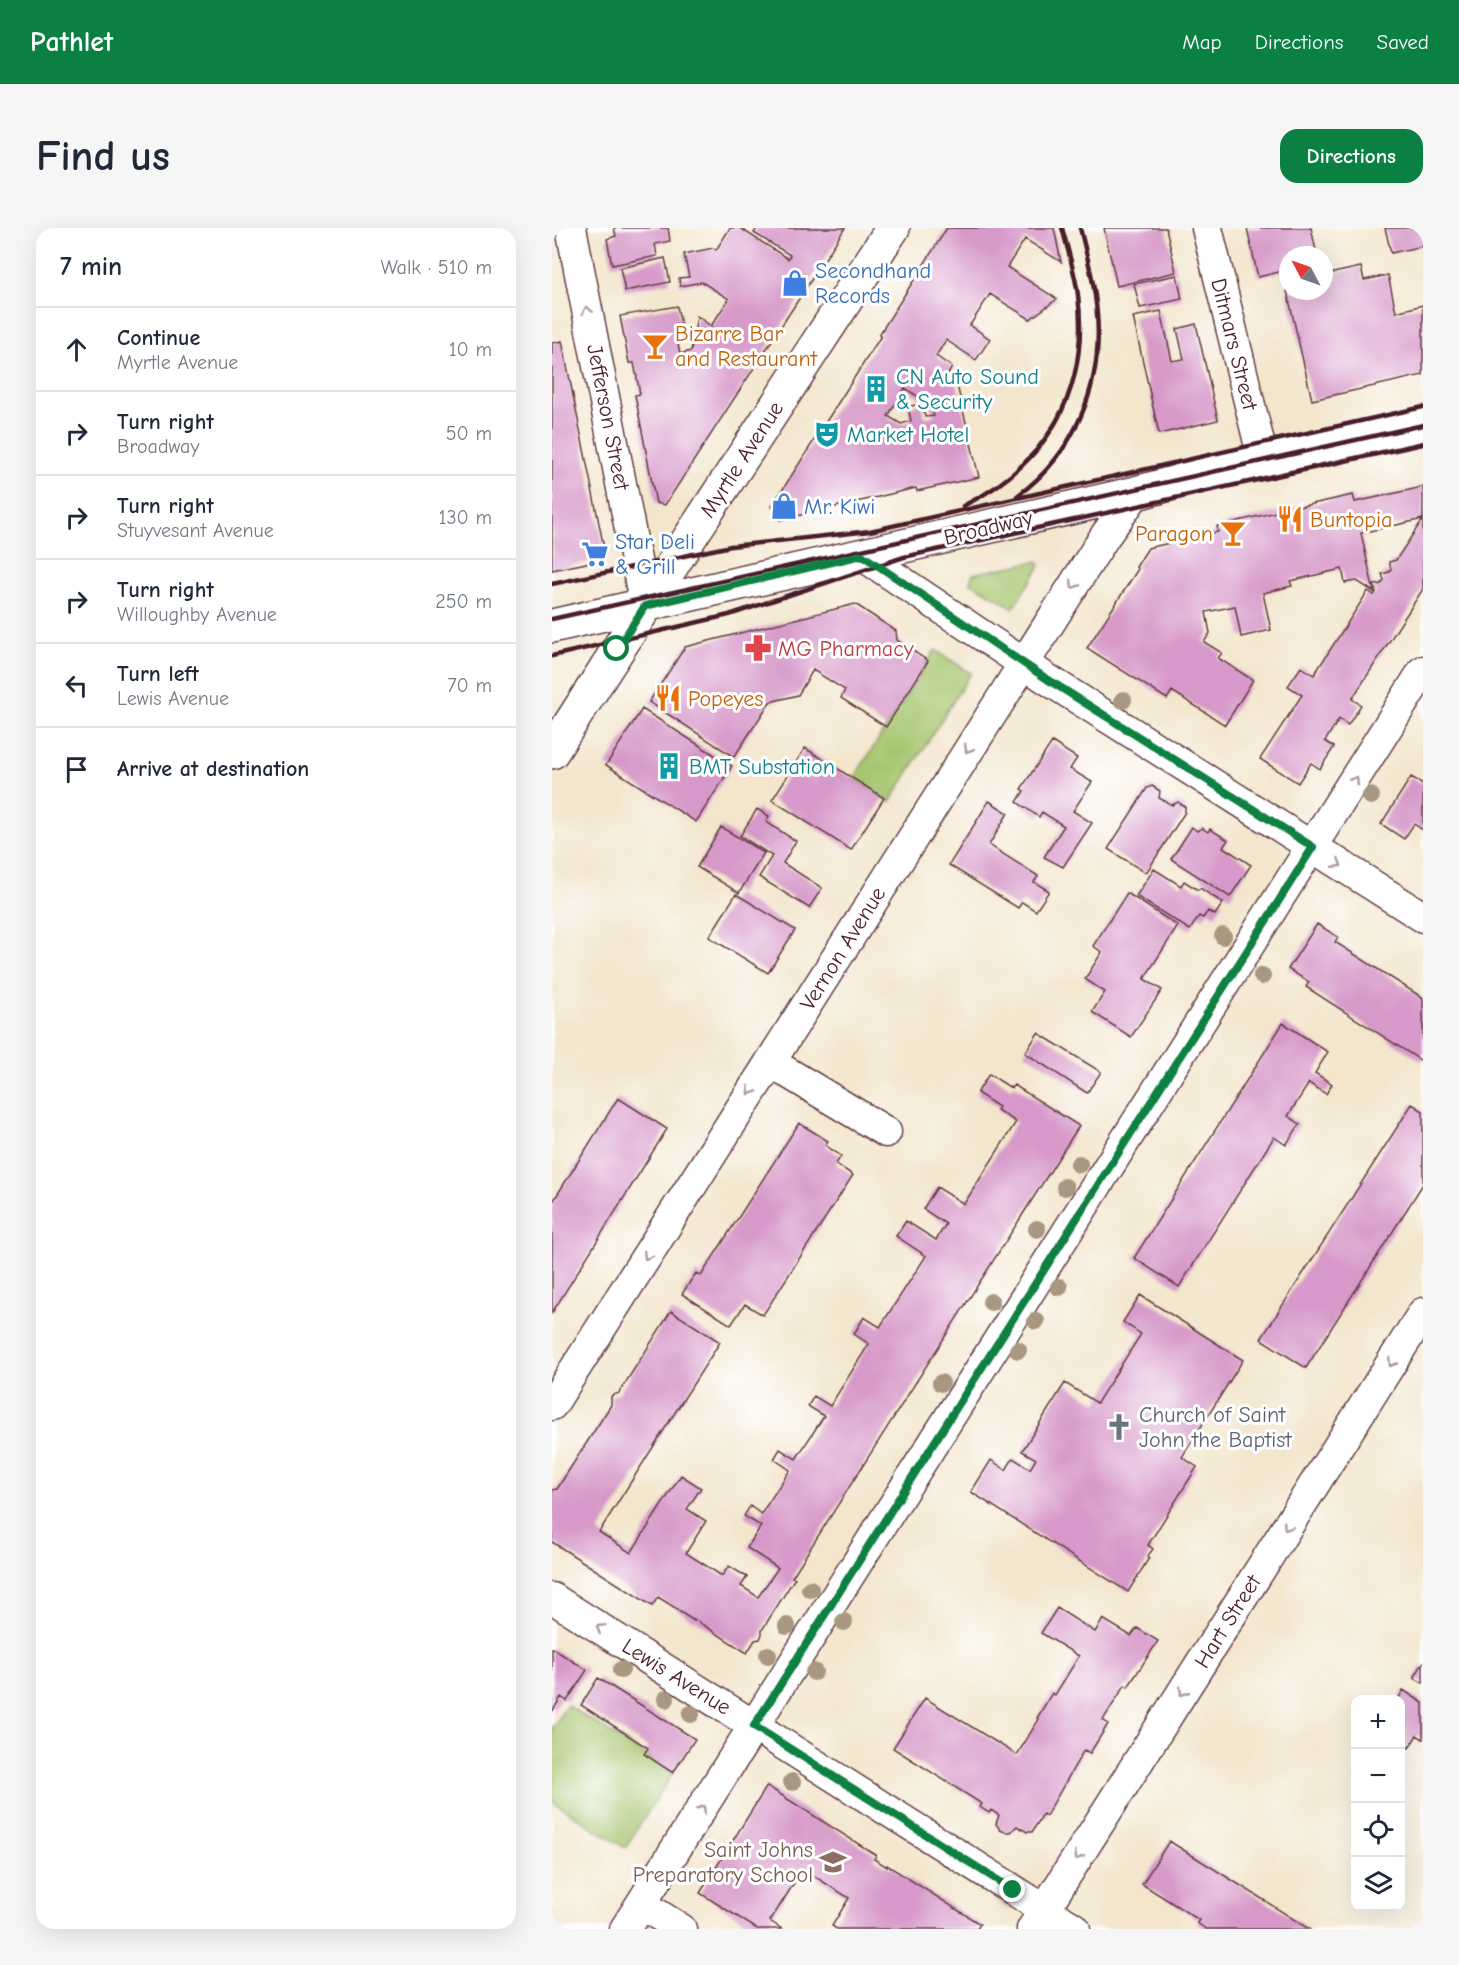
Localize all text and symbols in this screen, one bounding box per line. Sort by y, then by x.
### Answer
text: Pathlet [30,26,113,58]
text: Map [1182,30,1222,54]
text: Directions [1255,30,1344,54]
text: Saved [1377,30,1429,54]
button: Directions [1280,129,1423,183]
text: Find us [36,132,170,181]
north arrow [1279,246,1333,300]
text: 7 min [60,252,122,282]
text: Walk · 510 m [381,256,492,279]
place label: Secondhand Records [815,258,931,309]
shop icon: Secondhand Records [780,268,810,298]
street label: Ditmars Street [1205,276,1263,414]
one-way arrow [581,305,594,315]
place label: Bizarre Bar and Restaurant [675,321,818,372]
text: Continue [117,325,200,351]
bar icon: Bizarre Bar and Restaurant [640,331,670,361]
icon: ahead [60,333,93,366]
text: 10 m [449,338,492,361]
street label: Jefferson Street [581,342,635,493]
text: Myrtle Avenue [117,351,238,374]
place label: CN Auto Sound & Security [896,364,1039,415]
building icon: CN Auto Sound & Security [861,374,891,404]
street label: Myrtle Avenue [695,396,789,523]
text: Turn right [117,409,214,435]
icon: right [60,417,93,450]
theatre icon: Market Hotel [812,419,842,449]
text: 50 m [446,422,492,445]
place label: Market Hotel [847,422,969,448]
text: Broadway [117,435,199,458]
shop icon: Mr. Kiwi [769,491,799,521]
text: Turn right [117,493,214,519]
place label: Mr. Kiwi [804,494,875,520]
icon: right [60,501,93,534]
restaurant icon: Buntopia [1275,504,1305,534]
street label: Broadway [941,505,1035,551]
text: 130 m [439,506,492,529]
place label: Buntopia [1310,507,1392,533]
bar icon: Paragon [1218,518,1248,548]
text: Stuyvesant Avenue [117,519,274,542]
place label: Paragon [1135,521,1213,547]
place label: Star Deli & Grill [615,529,695,580]
supermarket icon: Star Deli & Grill [580,539,610,569]
text: Turn right [117,577,214,603]
one-way arrow [1069,579,1081,589]
icon: right [60,585,93,618]
text: 250 m [435,590,492,613]
text: Willoughby Avenue [117,603,277,626]
pharmacy icon: MG Pharmacy [743,633,773,663]
route start [603,635,629,661]
place label: MG Pharmacy [778,636,914,662]
text: Turn left [117,661,199,687]
icon: left [60,669,93,702]
text: 70 m [447,674,492,697]
restaurant icon: Popeyes [653,683,683,713]
place label: Popeyes [688,686,763,712]
text: Lewis Avenue [117,687,229,710]
one-way arrow [965,743,976,754]
building icon: BMT Substation [654,751,684,781]
icon: arrive [60,753,93,786]
place label: BMT Substation [689,754,835,780]
text: Arrive at destination [117,756,309,782]
one-way arrow [1348,776,1359,787]
one-way arrow [1332,856,1343,867]
street label: Vernon Avenue [795,882,891,1015]
one-way arrow [747,1085,759,1095]
one-way arrow [642,1250,654,1260]
one-way arrow [1388,1356,1399,1367]
place label: Church of Saint John the Baptist [1139,1402,1292,1453]
church icon: Church of Saint John the Baptist [1104,1412,1134,1442]
one-way arrow [1283,1520,1294,1531]
street label: Hart Street [1189,1570,1267,1673]
one-way arrow [596,1623,606,1635]
street label: Lewis Avenue [617,1633,736,1721]
one-way arrow [1178,1686,1190,1696]
map controls [1351,1695,1405,1911]
button: + [1351,1695,1405,1749]
button: − [1351,1749,1405,1803]
button: locate [1351,1803,1405,1857]
one-way arrow [694,1805,706,1815]
place label: Saint Johns Preparatory School [633,1837,813,1888]
school or university icon: Saint Johns Preparatory School [818,1847,848,1877]
one-way arrow [1074,1850,1085,1861]
button: layers [1351,1857,1405,1911]
route end [999,1876,1025,1902]

